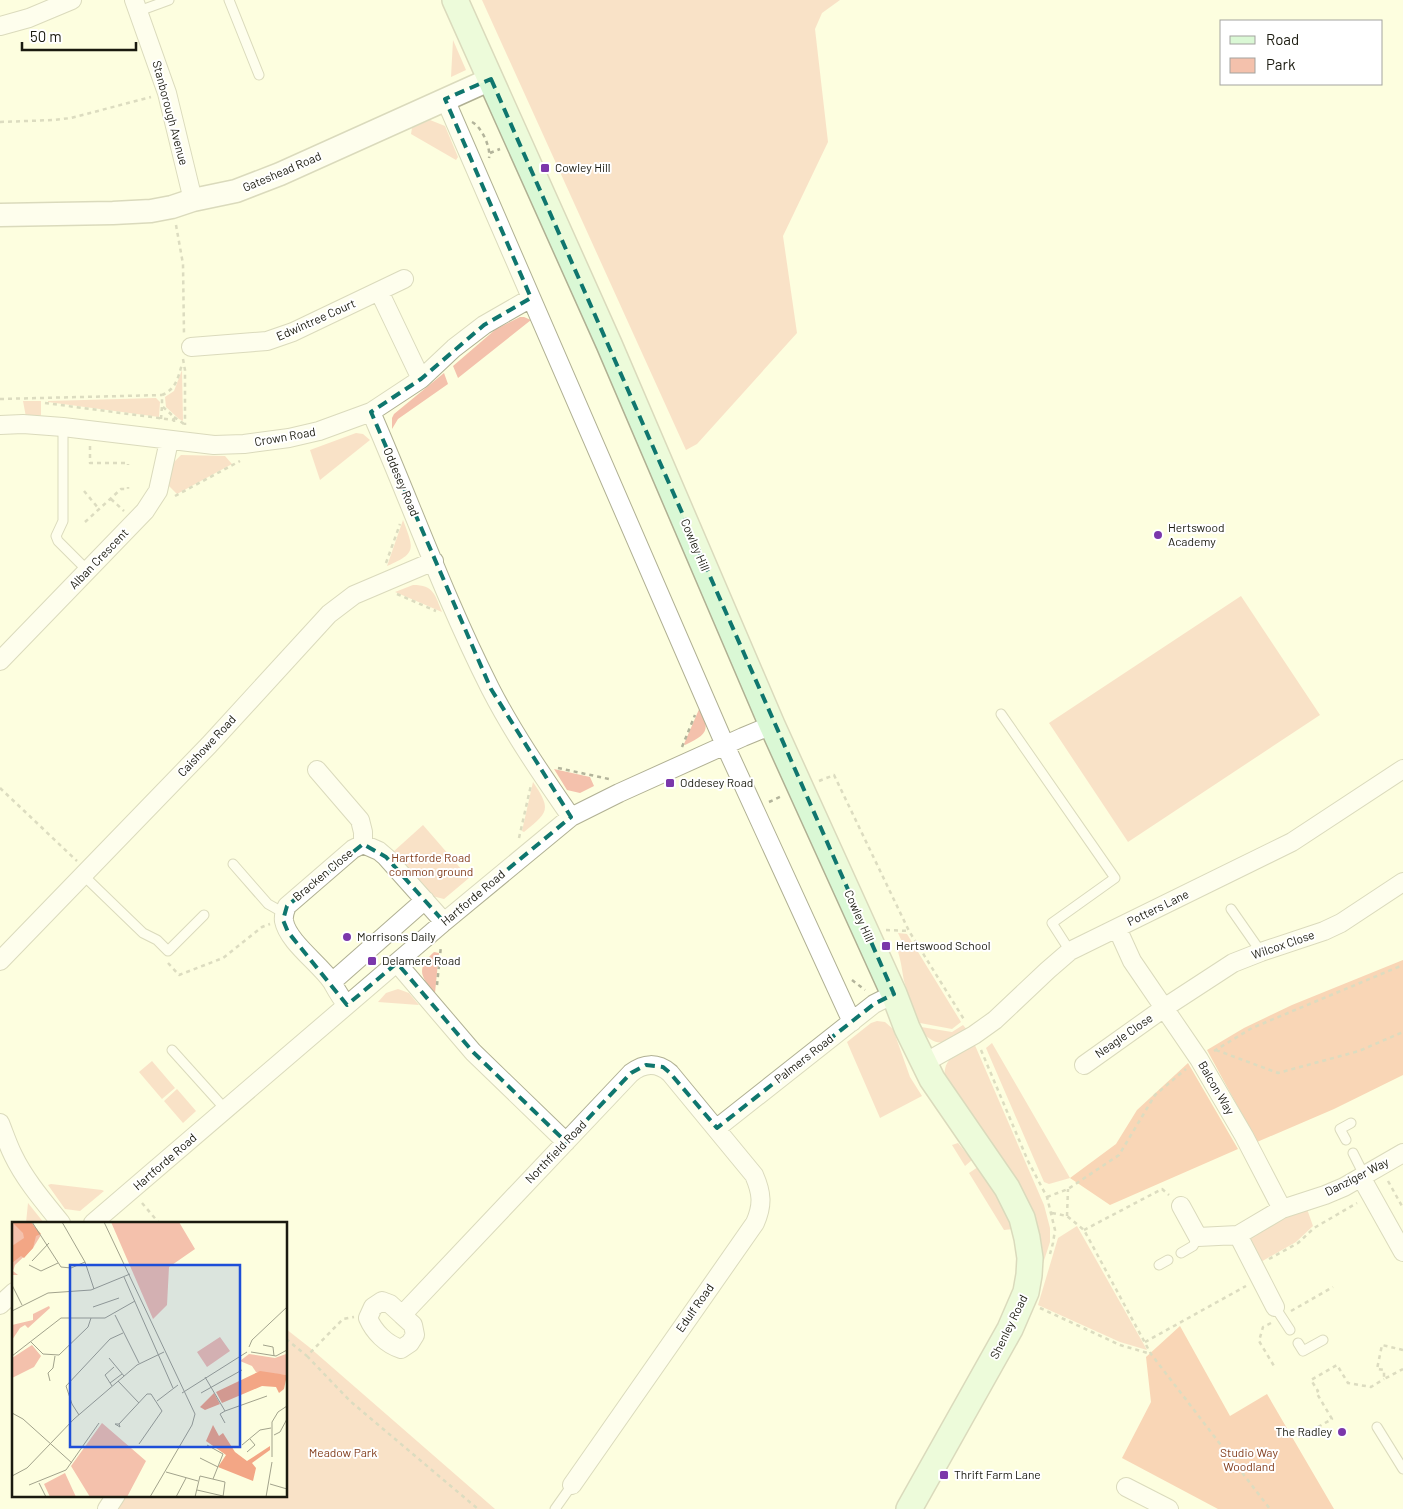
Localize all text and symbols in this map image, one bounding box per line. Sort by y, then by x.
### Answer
scale bar [22,20,136,52]
legend [1220,20,1383,85]
text: 50 m [30,27,62,45]
text: Road [1266,30,1299,48]
text: Park [1266,55,1296,73]
street label: Stanborough Avenue [150,59,192,167]
street label: Gateshead Road [240,148,323,194]
place label: Cowley Hill [555,160,611,174]
marker: Cowley Hill [539,162,551,174]
street label: Edwintree Court [274,295,357,343]
street label: Crown Road [253,424,317,448]
street label: Oddesey Road [381,445,423,518]
street label: Cowley Hill [679,516,713,573]
place label: Hertswood Academy [1168,520,1225,548]
street label: Alban Crescent [66,525,131,591]
marker: Hertswood Academy [1152,529,1164,541]
street label: Caishowe Road [174,712,238,779]
place label: Oddesey Road [680,775,753,789]
marker: Oddesey Road [664,777,676,789]
street label: Bracken Close [289,845,355,903]
park label: Hartforde Road common ground [389,850,473,878]
street label: Hartforde Road [437,866,507,928]
street label: Potters Lane [1125,886,1191,928]
street label: Cowley Hill [842,887,878,944]
street label: Wilcox Close [1249,927,1316,961]
place label: Morrisons Daily [357,929,436,943]
marker: Morrisons Daily [341,931,353,943]
place label: Hertswood School [896,938,991,952]
marker: Hertswood School [880,940,892,952]
place label: Delamere Road [382,953,461,967]
marker: Delamere Road [366,955,378,967]
street label: Neagle Close [1092,1010,1155,1060]
street label: Palmers Road [771,1031,836,1086]
street label: Balcon Way [1196,1058,1238,1117]
street label: Northfield Road [522,1117,589,1186]
street label: Hartforde Road [130,1130,199,1193]
street label: Danziger Way [1322,1154,1391,1198]
inset map [12,1222,288,1496]
street label: Edulf Road [672,1280,716,1334]
street label: Shenley Road [987,1292,1030,1361]
place label: The Radley [1275,1424,1332,1438]
marker: The Radley [1336,1426,1348,1438]
park label: Meadow Park [309,1445,377,1459]
park label: Studio Way Woodland [1220,1445,1278,1473]
place label: Thrift Farm Lane [954,1467,1041,1481]
marker: Thrift Farm Lane [938,1469,950,1481]

